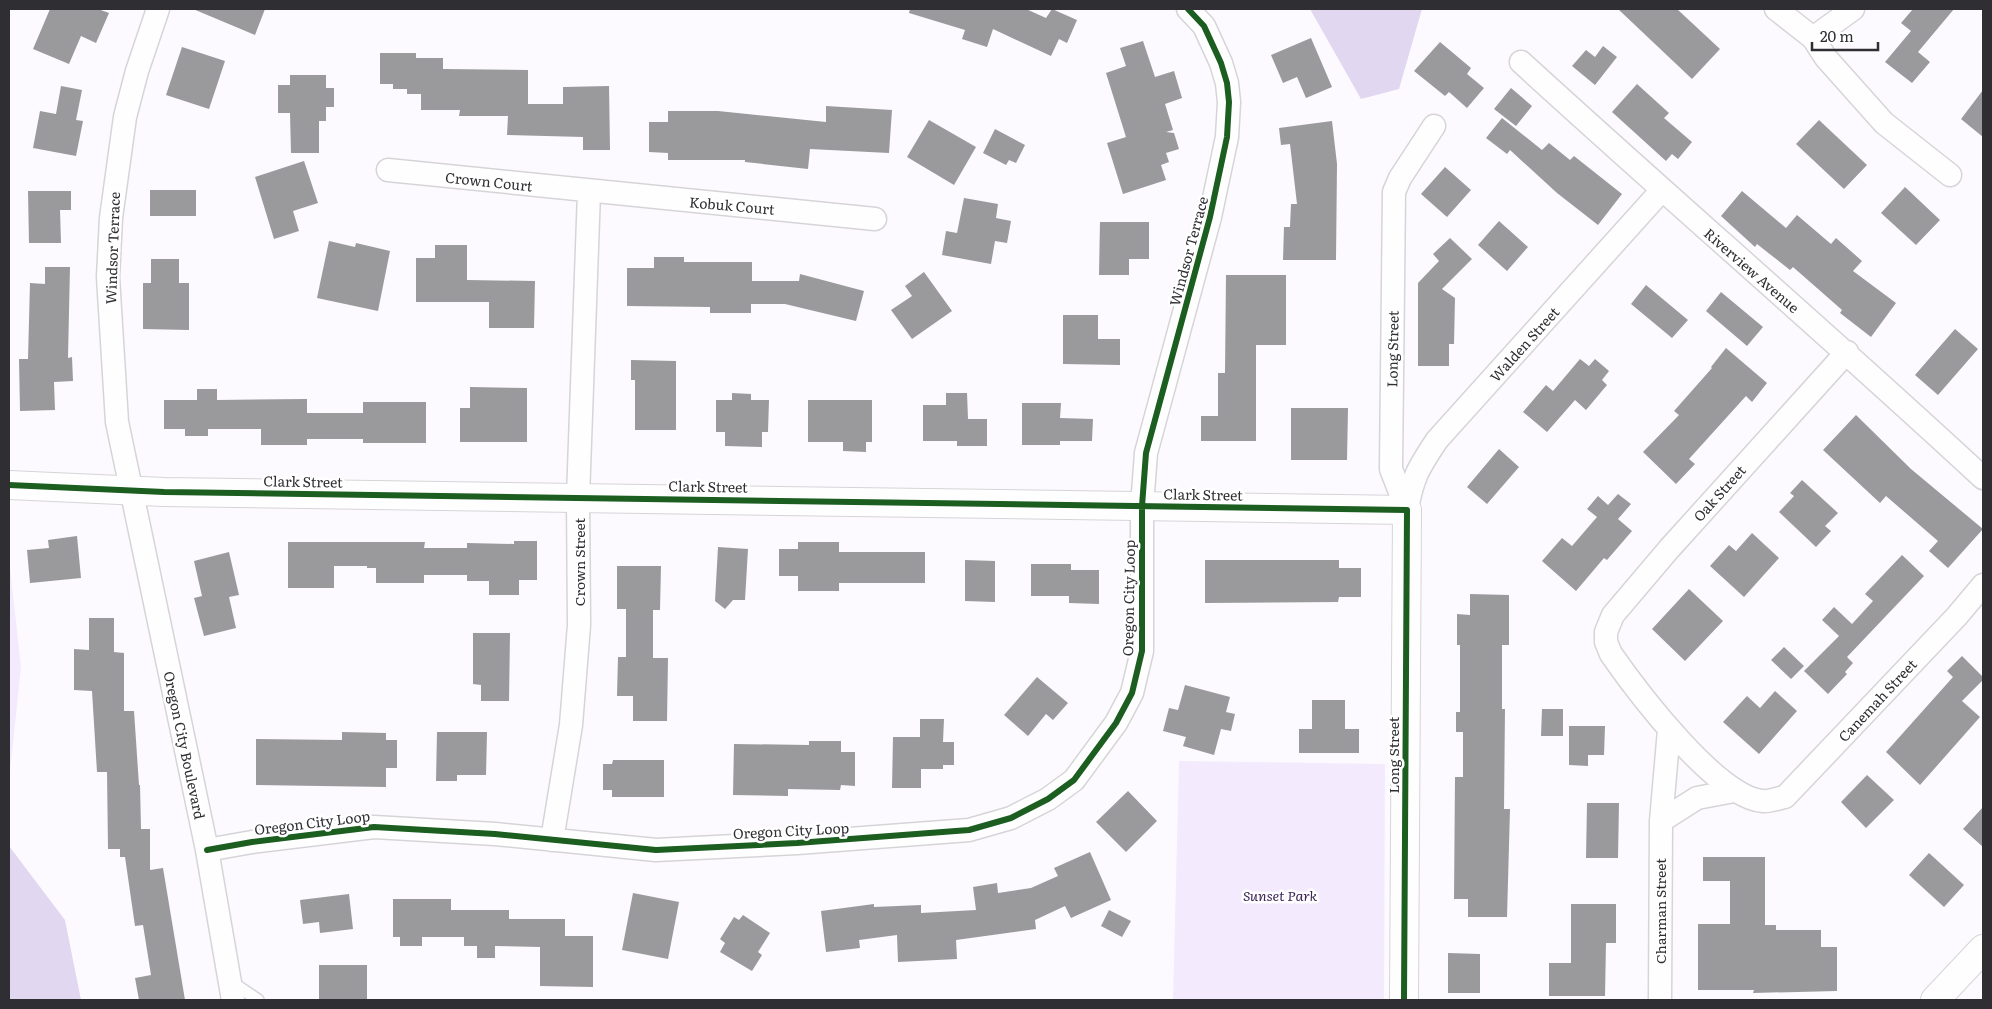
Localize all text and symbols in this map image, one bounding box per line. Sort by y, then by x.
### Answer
scale bar [1812,20,1878,52]
text: 20 m [1820,24,1854,47]
street label: Crown Court [444,166,534,196]
street label: Windsor Terrace [100,191,124,305]
street label: Kobuk Court [688,191,776,219]
street label: Windsor Terrace [1164,194,1212,308]
street label: Riverview Avenue [1700,223,1804,317]
street label: Walden Street [1485,302,1563,386]
street label: Long Street [1381,310,1403,388]
street label: Oak Street [1688,460,1750,526]
street label: Clark Street [263,470,343,492]
street label: Clark Street [668,475,748,497]
street label: Clark Street [1163,483,1243,505]
street label: Crown Street [569,517,589,606]
street label: Oregon City Loop [1117,540,1139,656]
street label: Canemah Street [1833,654,1921,746]
street label: Oregon City Boulevard [160,669,211,821]
street label: Long Street [1383,716,1403,793]
street label: Oregon City Loop [253,805,371,839]
street label: Oregon City Loop [732,817,850,843]
street label: Charman Street [1650,858,1670,964]
park label: Sunset Park [1243,885,1317,905]

